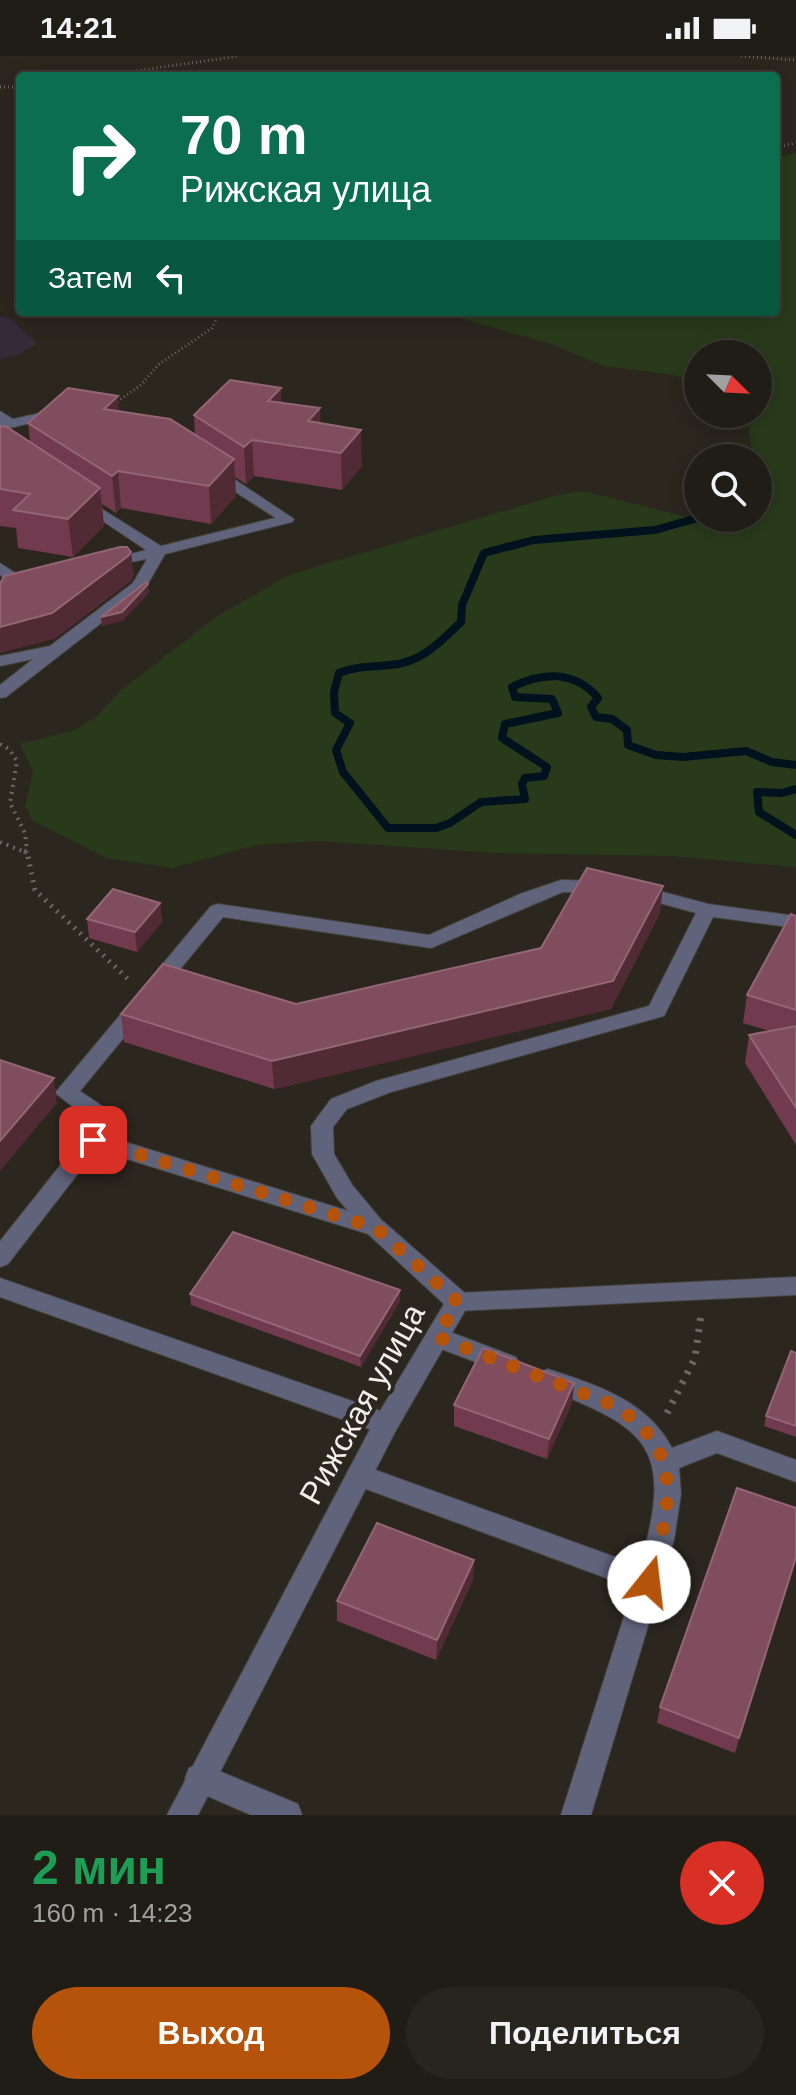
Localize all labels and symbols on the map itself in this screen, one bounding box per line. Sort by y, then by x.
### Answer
north arrow [684,340,772,428]
pin [59,1106,127,1174]
street label: Рижская улица [292,1297,432,1510]
position arrow [607,1540,691,1624]

